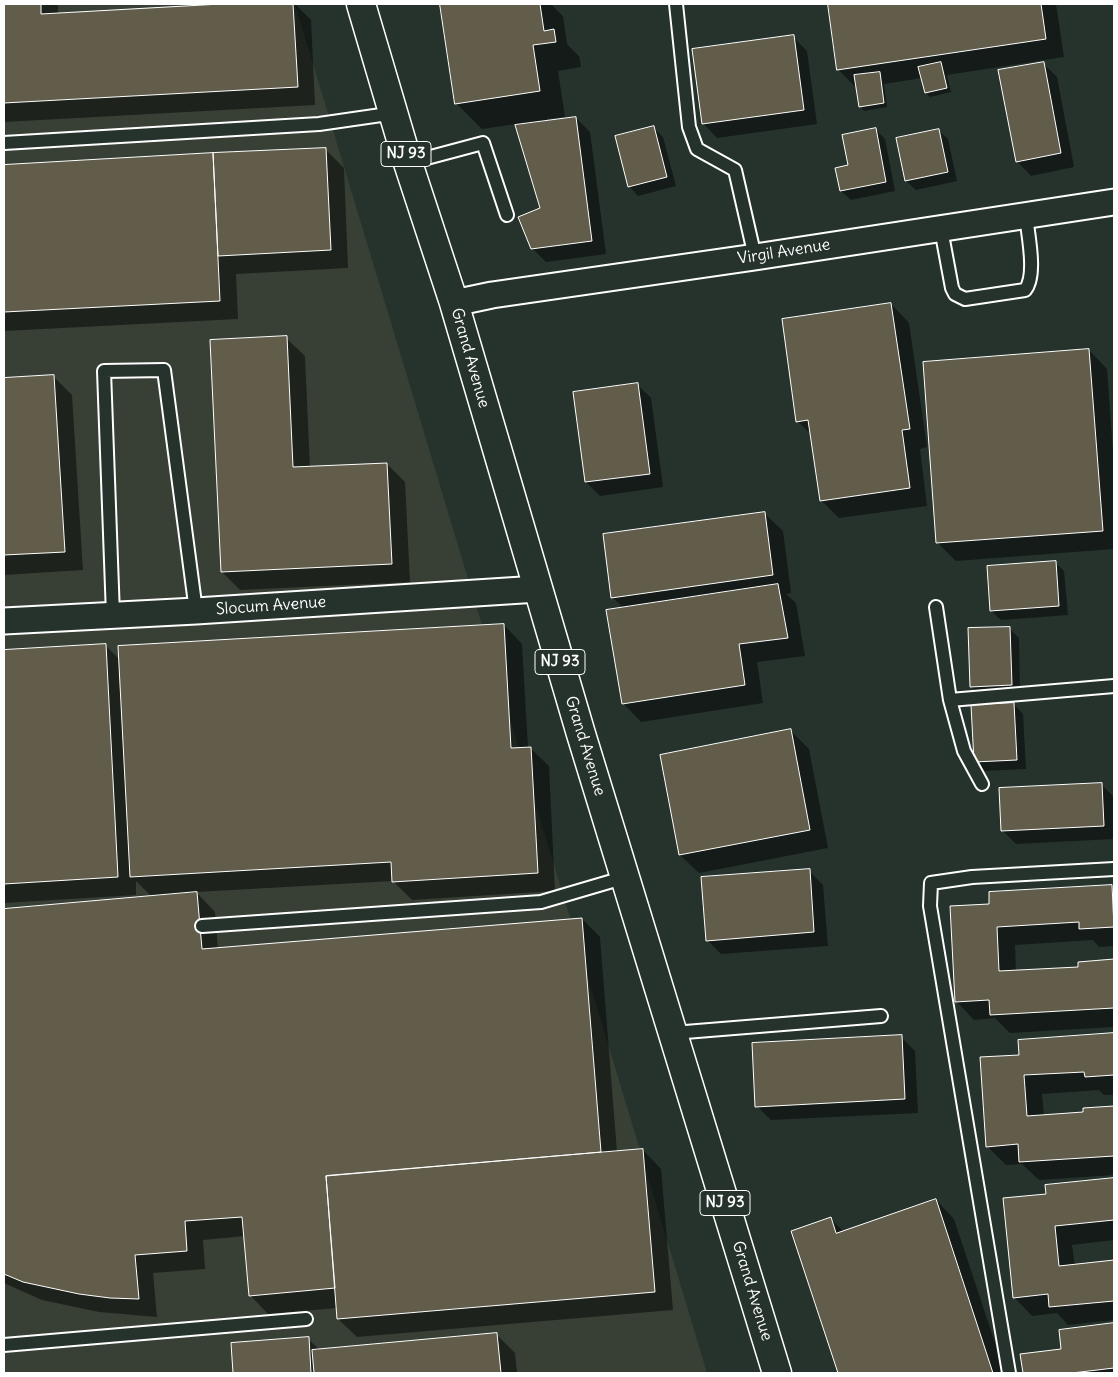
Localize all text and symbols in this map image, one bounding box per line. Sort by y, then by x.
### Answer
road number: NJ 93 [381,142,431,166]
street label: Virgil Avenue [736,235,832,269]
street label: Grand Avenue [447,306,493,410]
street label: Slocum Avenue [215,593,327,619]
road number: NJ 93 [535,650,585,674]
street label: Grand Avenue [561,694,609,798]
road number: NJ 93 [700,1190,750,1216]
street label: Grand Avenue [728,1239,776,1343]

